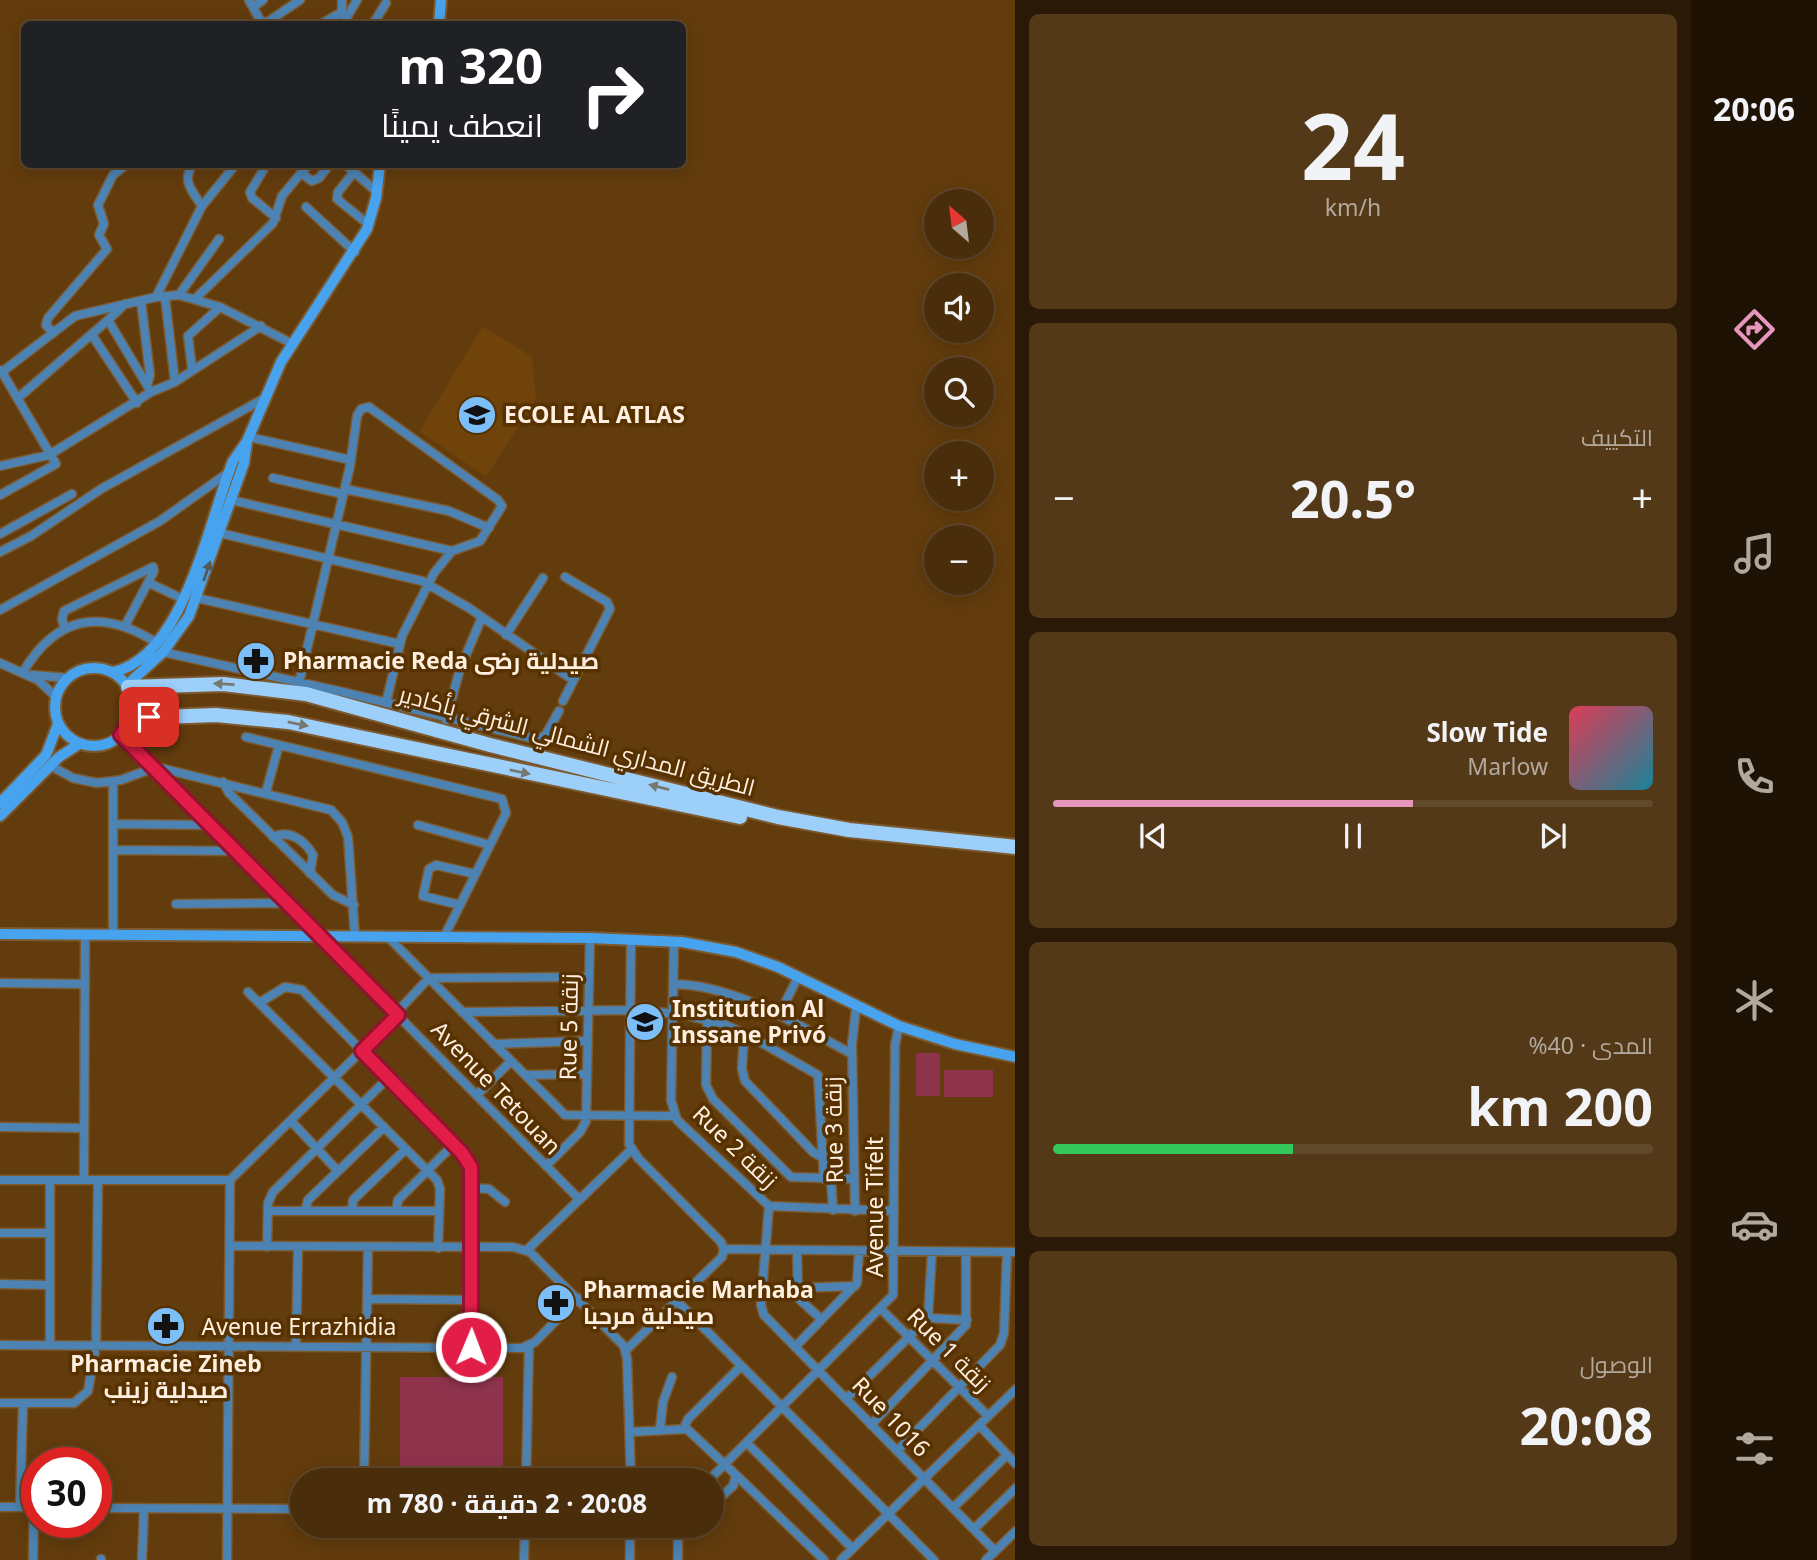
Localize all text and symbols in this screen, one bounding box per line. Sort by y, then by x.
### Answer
text: 320 m [398,32,543,98]
icon: right [567,49,658,140]
text: 24 [1301,83,1405,207]
text: 20:06 [1713,87,1795,130]
text: انعطف يمينًا [381,103,543,146]
north arrow [924,189,994,259]
map controls [924,189,994,595]
text: km/h [1325,191,1381,223]
button: sound [924,273,994,343]
icon: directions [1730,305,1779,354]
button: search [924,357,994,427]
school or university icon: ECOLE AL ATLAS [456,394,498,436]
place label: ECOLE AL ATLAS [504,398,685,430]
text: التكييف [1581,421,1653,453]
button: + [924,441,994,511]
text: 20.5° [1290,462,1416,533]
text: − [1053,471,1075,523]
text: + [1631,471,1653,523]
button: − [924,525,994,595]
icon: music [1730,529,1779,578]
one-way arrow [202,560,213,581]
pharmacy icon: Pharmacie Reda صيدلية رضى [235,640,277,682]
place label: Pharmacie Reda صيدلية رضى [283,644,599,676]
street label: الطريق المداري الشمالي الشرقي بأكادير [393,677,759,806]
one-way arrow [213,678,235,689]
pin [119,687,179,747]
icon: arrive [130,698,168,736]
text: Slow Tide [1426,714,1548,750]
one-way arrow [287,719,309,730]
text: Marlow [1467,750,1548,782]
icon: phone [1730,752,1779,801]
one-way arrow [509,766,531,777]
one-way arrow [648,781,670,792]
icon: previous [1134,817,1172,855]
icon: pause [1334,817,1372,855]
icon: next [1534,817,1572,855]
street label: Rue 5 زنقة [551,973,585,1081]
icon: climate [1730,976,1779,1025]
place label: Institution Al Inssane Privó [672,992,826,1050]
school or university icon: Institution Al Inssane Privó [624,1001,666,1043]
street label: Avenue Tetouan [425,1013,569,1161]
text: المدى · 40% [1528,1029,1653,1061]
text: 200 km [1467,1070,1653,1141]
street label: Rue 3 زنقة [816,1076,850,1184]
street label: Rue 2 زنقة [686,1098,785,1195]
street label: Avenue Tifelt [858,1137,890,1277]
icon: car [1730,1200,1779,1249]
place label: Pharmacie Marhaba صيدلية مرحبا [583,1273,814,1331]
pharmacy icon: Pharmacie Marhaba صيدلية مرحبا [535,1282,577,1324]
street label: Rue 1 زنقة [901,1300,999,1398]
pharmacy icon: Pharmacie Zineb صيدلية زينب [145,1305,187,1347]
street label: Avenue Errazhidia [202,1310,396,1342]
position arrow [434,1310,508,1384]
place label: Pharmacie Zineb صيدلية زينب [70,1347,262,1405]
text: الوصول [1580,1348,1653,1380]
street label: Rue 1016 [845,1369,938,1463]
text: 20:08 [1519,1389,1653,1460]
icon: filters [1730,1424,1779,1473]
speed limit sign: 30 [21,1447,112,1538]
text: 20:08 · 2 دقيقة · 780 m [367,1485,647,1521]

